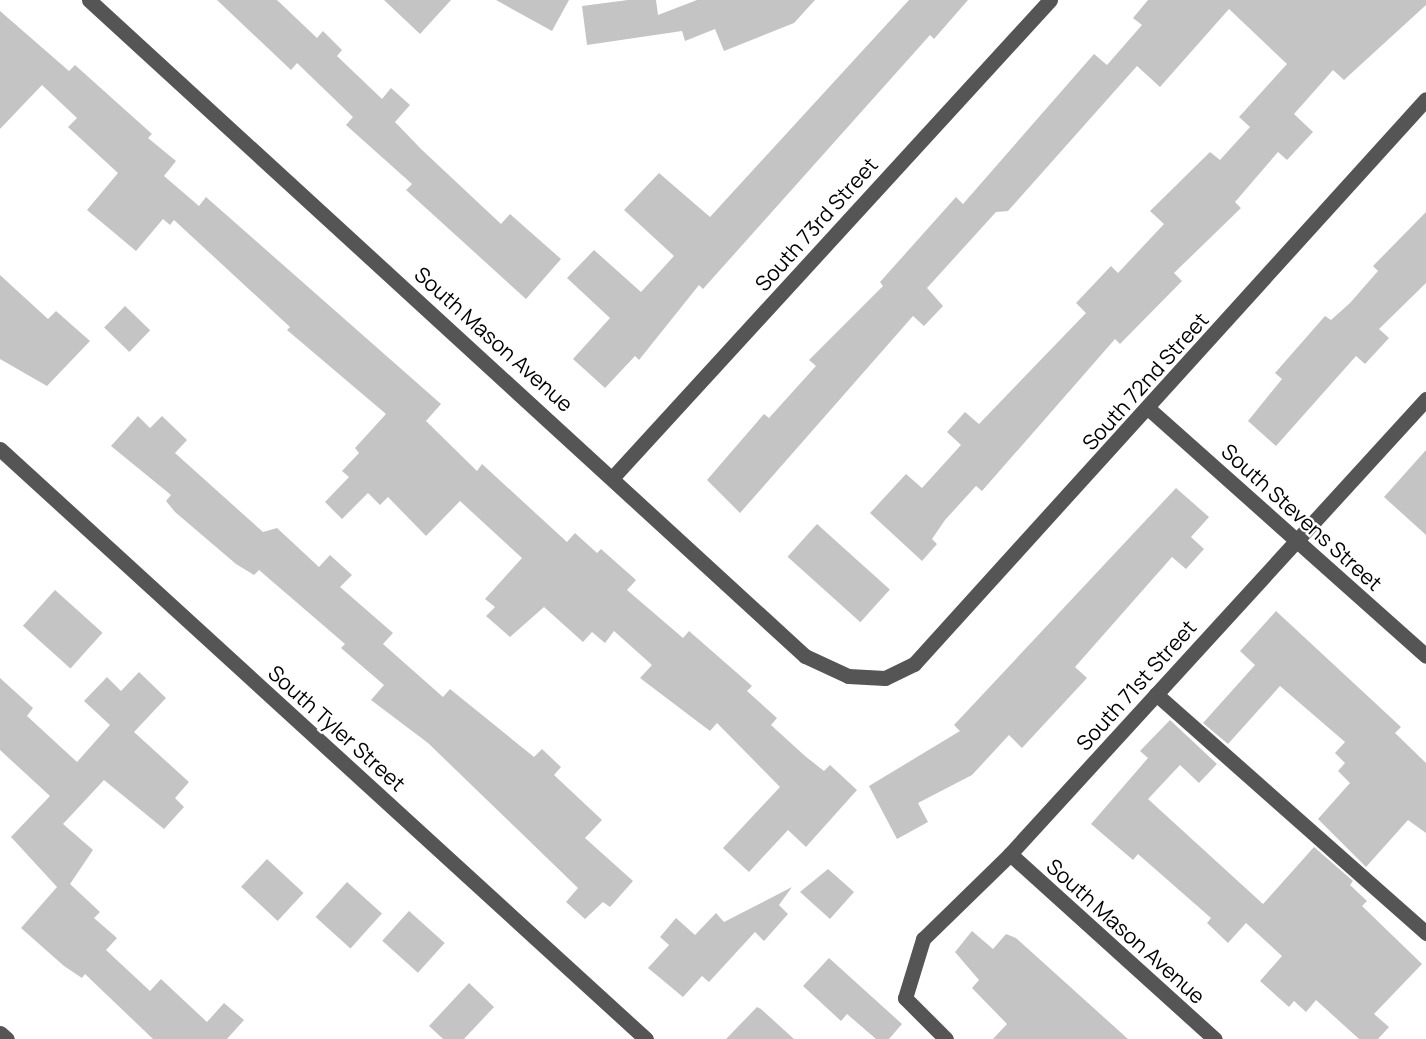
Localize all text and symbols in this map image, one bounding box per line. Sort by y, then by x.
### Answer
street label: South 73rd Street [750,152,882,296]
street label: South Mason Avenue [410,261,578,417]
street label: South 72nd Street [1077,307,1213,455]
street label: South Stevens Street [1217,438,1387,596]
street label: South 71st Street [1071,615,1201,755]
street label: South Tyler Street [263,660,411,796]
street label: South Mason Avenue [1042,853,1210,1009]

